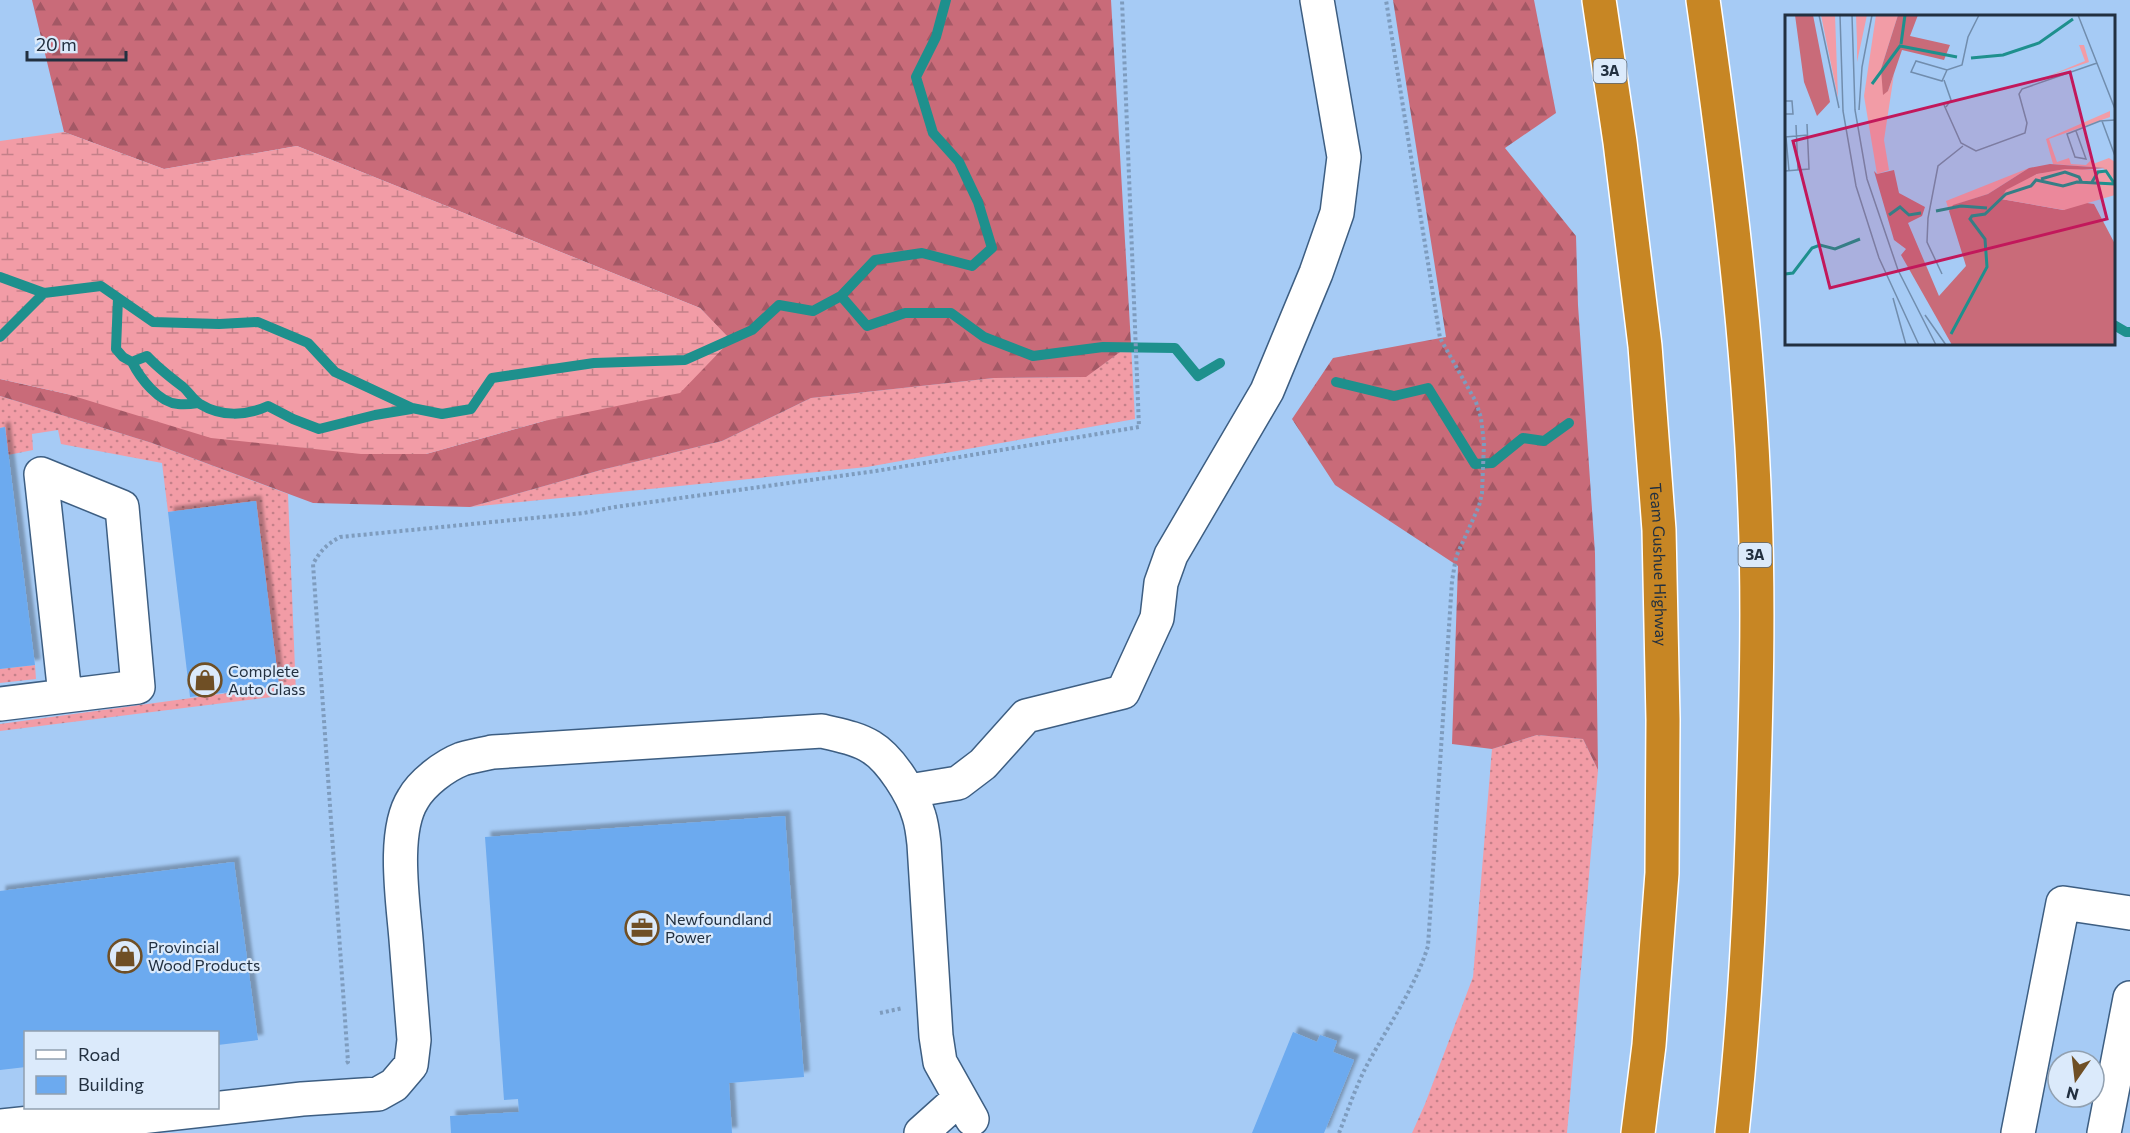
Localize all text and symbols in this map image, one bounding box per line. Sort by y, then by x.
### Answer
inset map [1785,15,2115,345]
scale bar [27,24,126,62]
text: 20 m [36,33,77,55]
road number: 3A [1594,59,1626,83]
street label: Team Gushue Highway [1646,482,1671,646]
road number: 3A [1738,543,1772,567]
place label: Complete Auto Glass [228,661,306,698]
shop icon: Complete Auto Glass [187,662,223,698]
place label: Newfoundland Power [665,909,772,946]
office icon: Newfoundland Power [624,910,660,946]
place label: Provincial Wood Products [148,937,260,974]
shop icon: Provincial Wood Products [107,938,143,974]
legend [24,1031,219,1109]
text: Road [78,1043,120,1065]
north arrow [2046,1049,2106,1109]
text: Building [78,1073,144,1095]
text: N [2064,1083,2080,1105]

